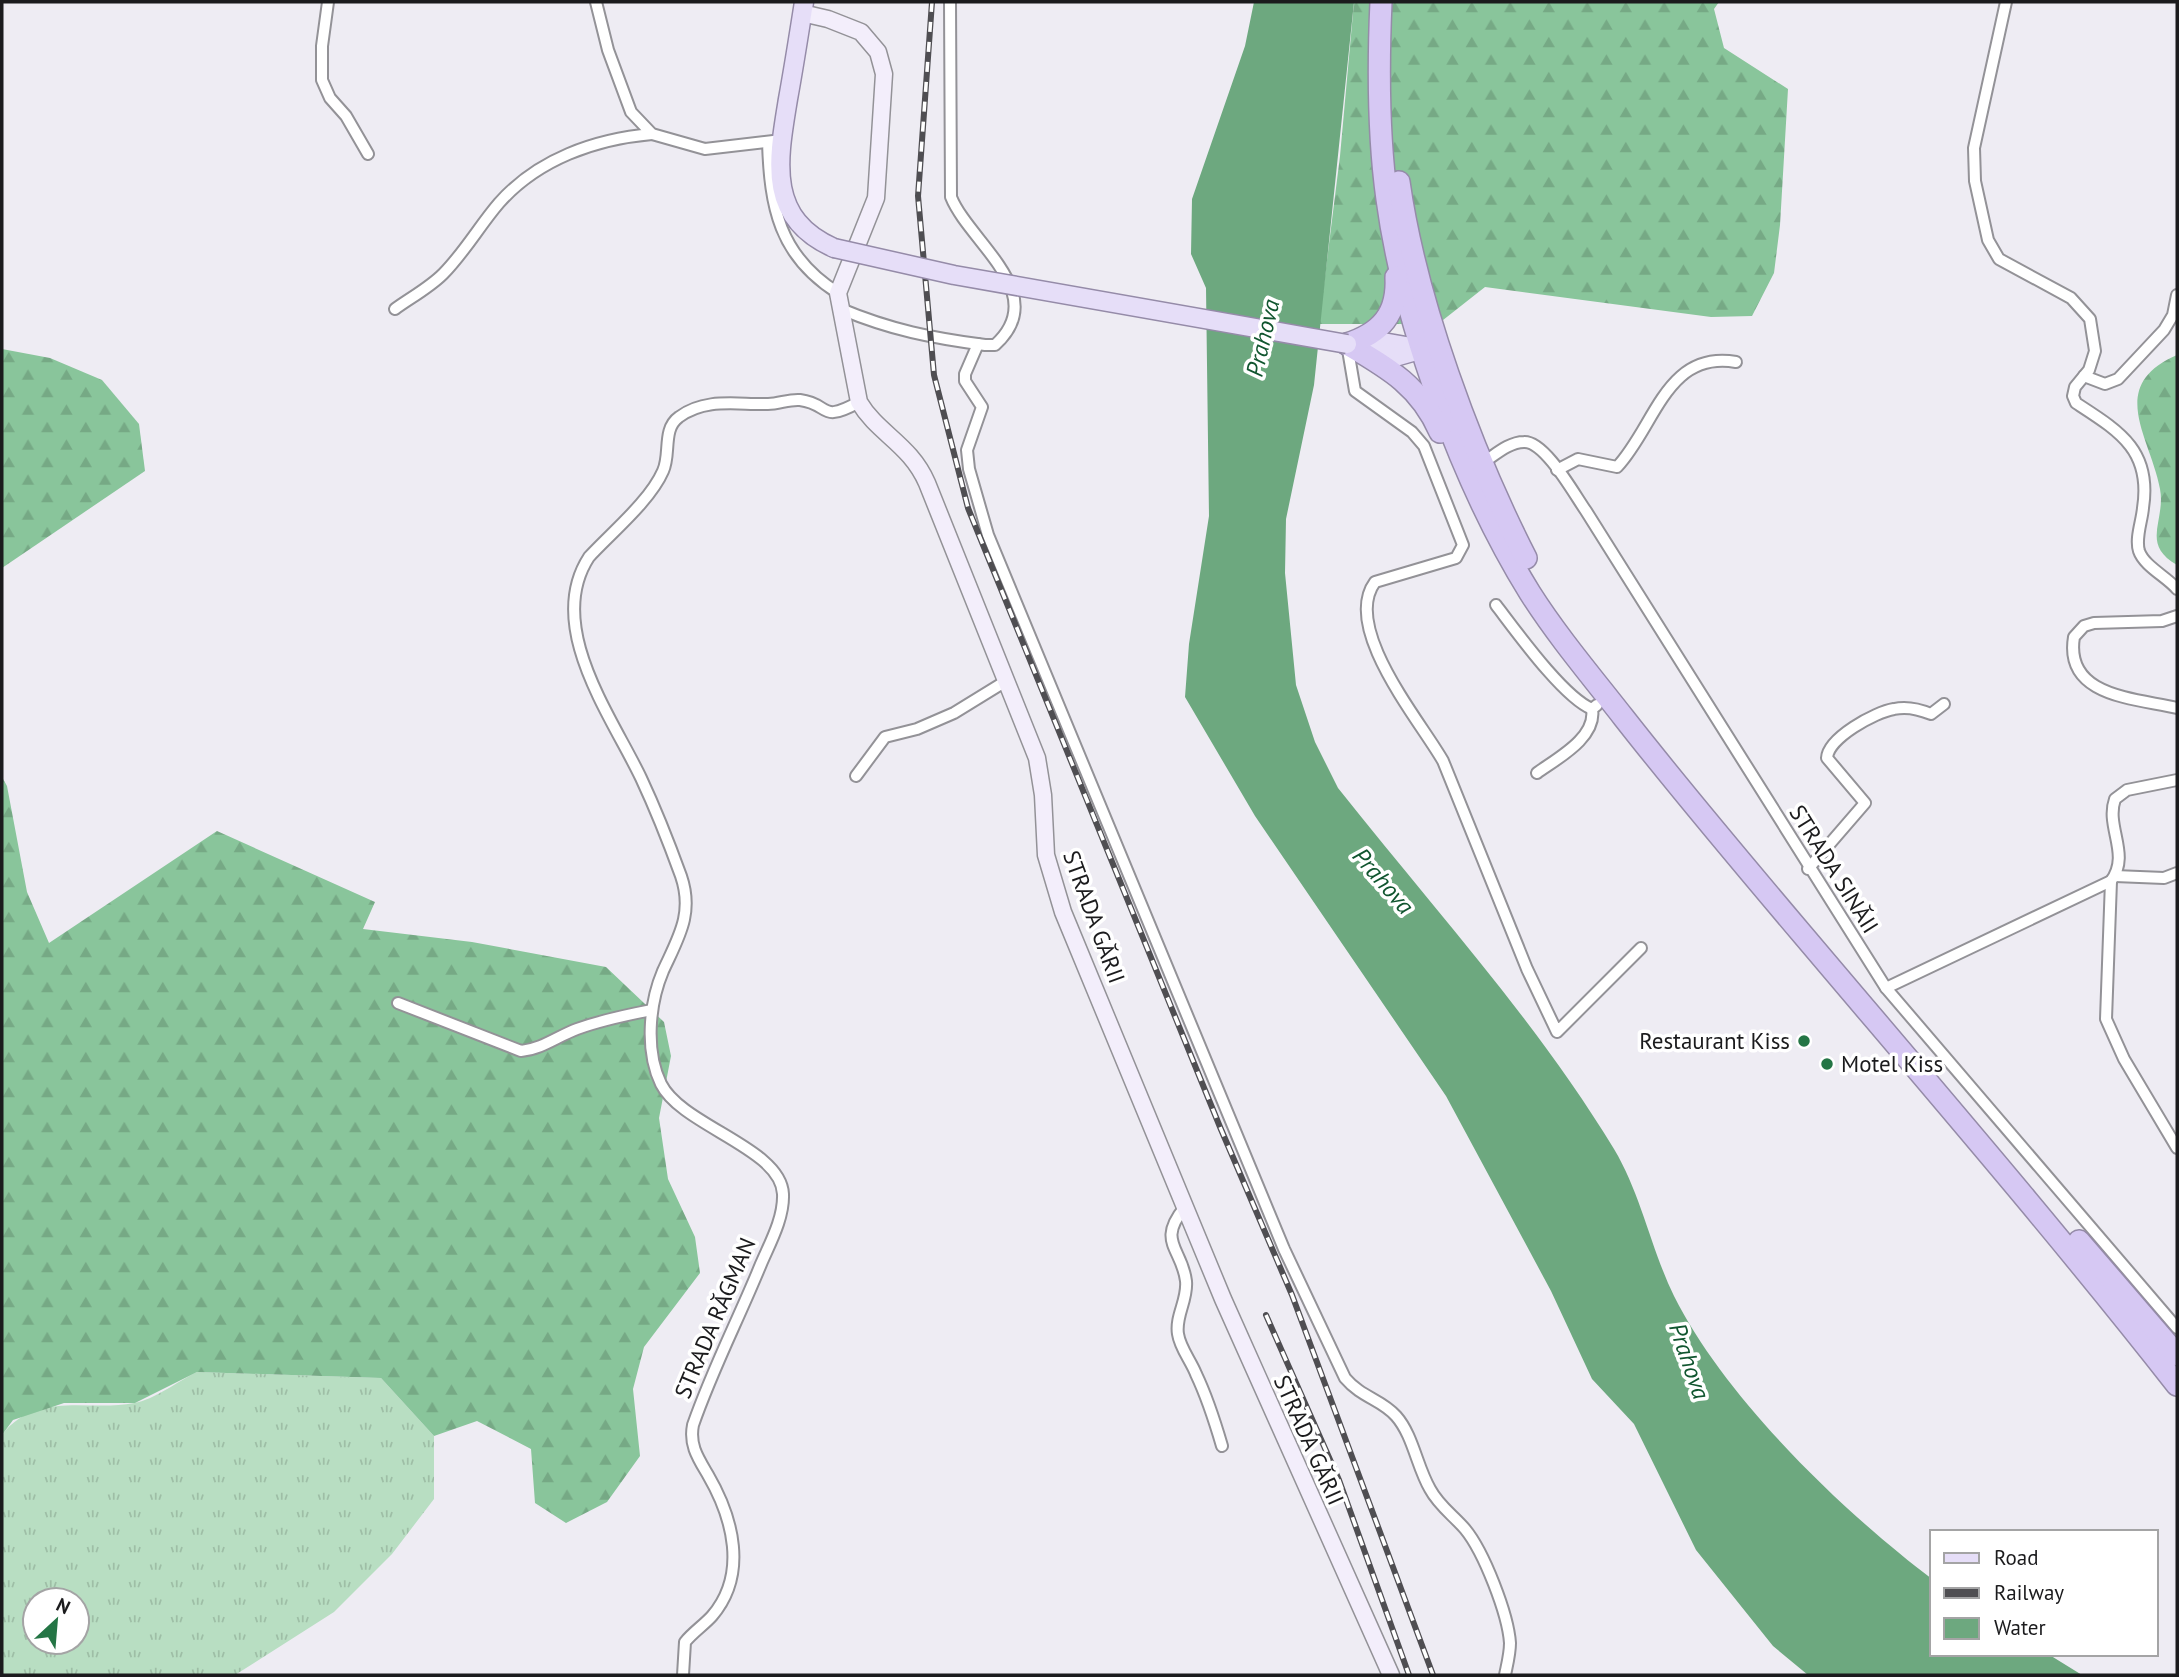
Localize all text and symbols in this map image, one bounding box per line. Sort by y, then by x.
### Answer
water label: Prahova [1239,296,1287,380]
street label: STRADA SINĂII [1783,799,1885,938]
water label: Prahova [1346,841,1421,921]
street label: STRADA GĂRII [1057,846,1132,987]
place label: Restaurant Kiss [1639,1026,1790,1055]
marker: Restaurant Kiss [1796,1033,1812,1049]
place label: Motel Kiss [1841,1049,1943,1078]
marker: Motel Kiss [1819,1056,1835,1072]
street label: STRADA RĂGMAN [668,1233,761,1403]
water label: Prahova [1662,1319,1717,1403]
street label: STRADA GĂRII [1268,1370,1351,1509]
legend [1930,1530,2158,1656]
text: Road [1994,1544,2038,1571]
text: Railway [1994,1579,2064,1606]
north arrow [21,1586,91,1656]
text: N [53,1592,74,1619]
text: Water [1994,1614,2046,1641]

